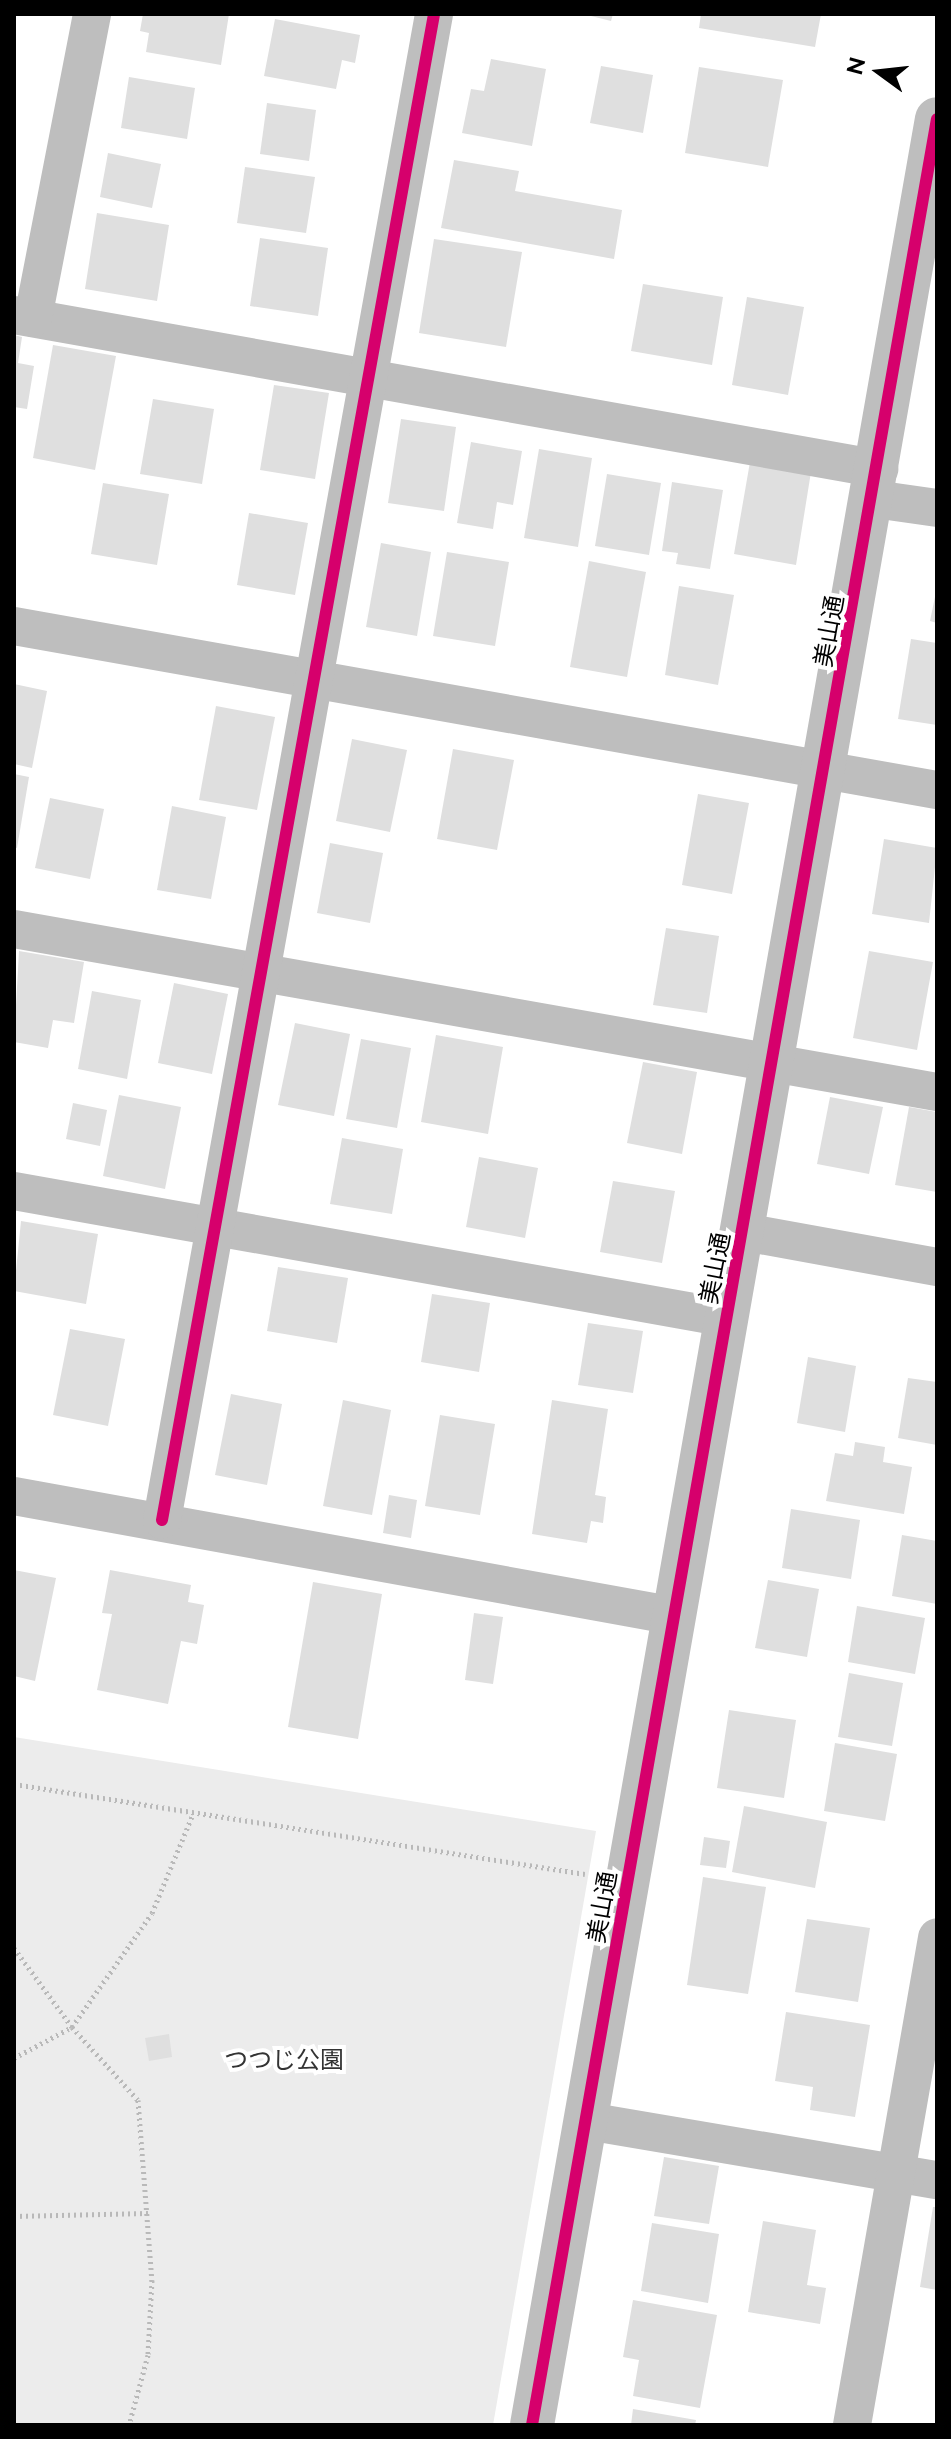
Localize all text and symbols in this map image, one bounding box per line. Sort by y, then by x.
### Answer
north arrow [839,32,919,112]
text: N [841,54,871,77]
street label: 美山通 [809,593,849,669]
street label: 美山通 [694,1230,736,1306]
street label: 美山通 [582,1869,622,1945]
park label: つつじ公園 [224,2046,344,2074]

